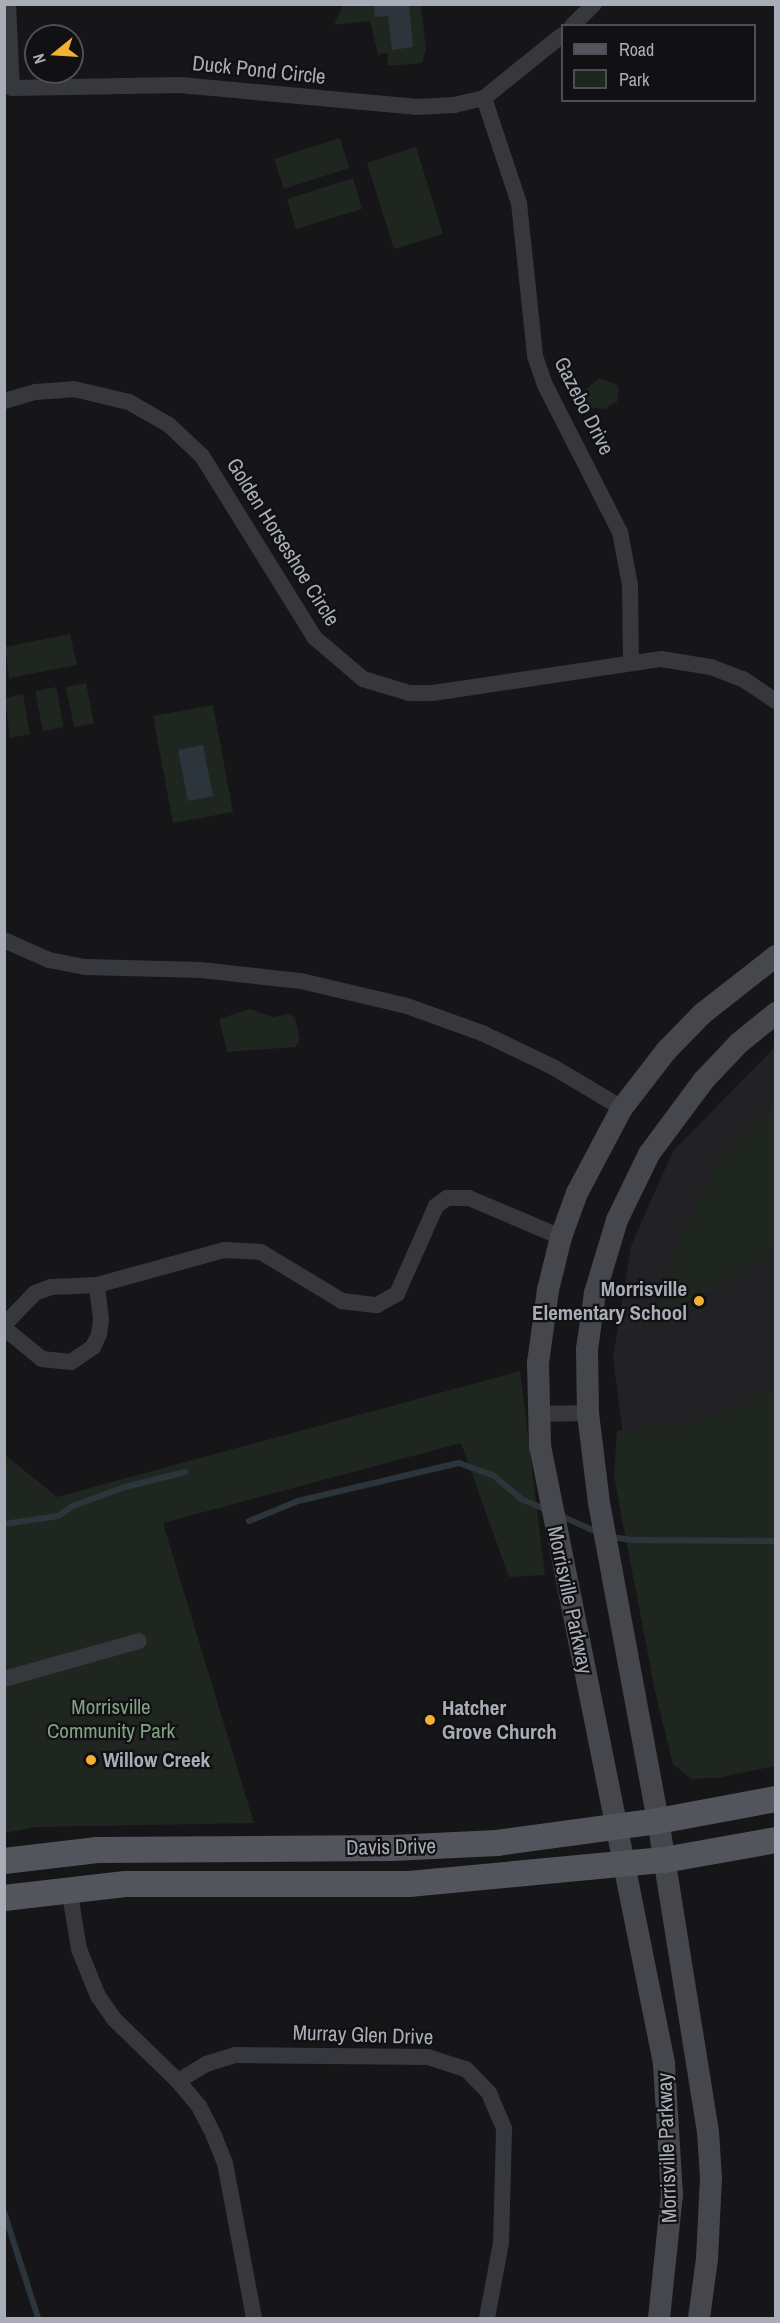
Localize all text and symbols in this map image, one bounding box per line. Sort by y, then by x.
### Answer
north arrow [24,24,84,84]
legend [561,24,756,102]
text: Road [619,37,654,62]
street label: Duck Pond Circle [191,50,327,90]
text: N [27,51,51,67]
text: Park [619,67,649,92]
street label: Gazebo Drive [549,353,619,459]
street label: Golden Horseshoe Circle [221,453,345,631]
place label: Morrisville Elementary School [532,1276,687,1326]
marker: Morrisville Elementary School [692,1294,706,1308]
street label: Morrisville Parkway [542,1524,598,1676]
park label: Morrisville Community Park [47,1694,175,1744]
place label: Hatcher Grove Church [442,1695,557,1745]
marker: Hatcher Grove Church [423,1713,437,1727]
place label: Willow Creek [103,1747,210,1773]
marker: Willow Creek [84,1753,98,1767]
street label: Davis Drive [346,1834,436,1860]
street label: Murray Glen Drive [292,2020,434,2050]
street label: Morrisville Parkway [652,2072,682,2224]

